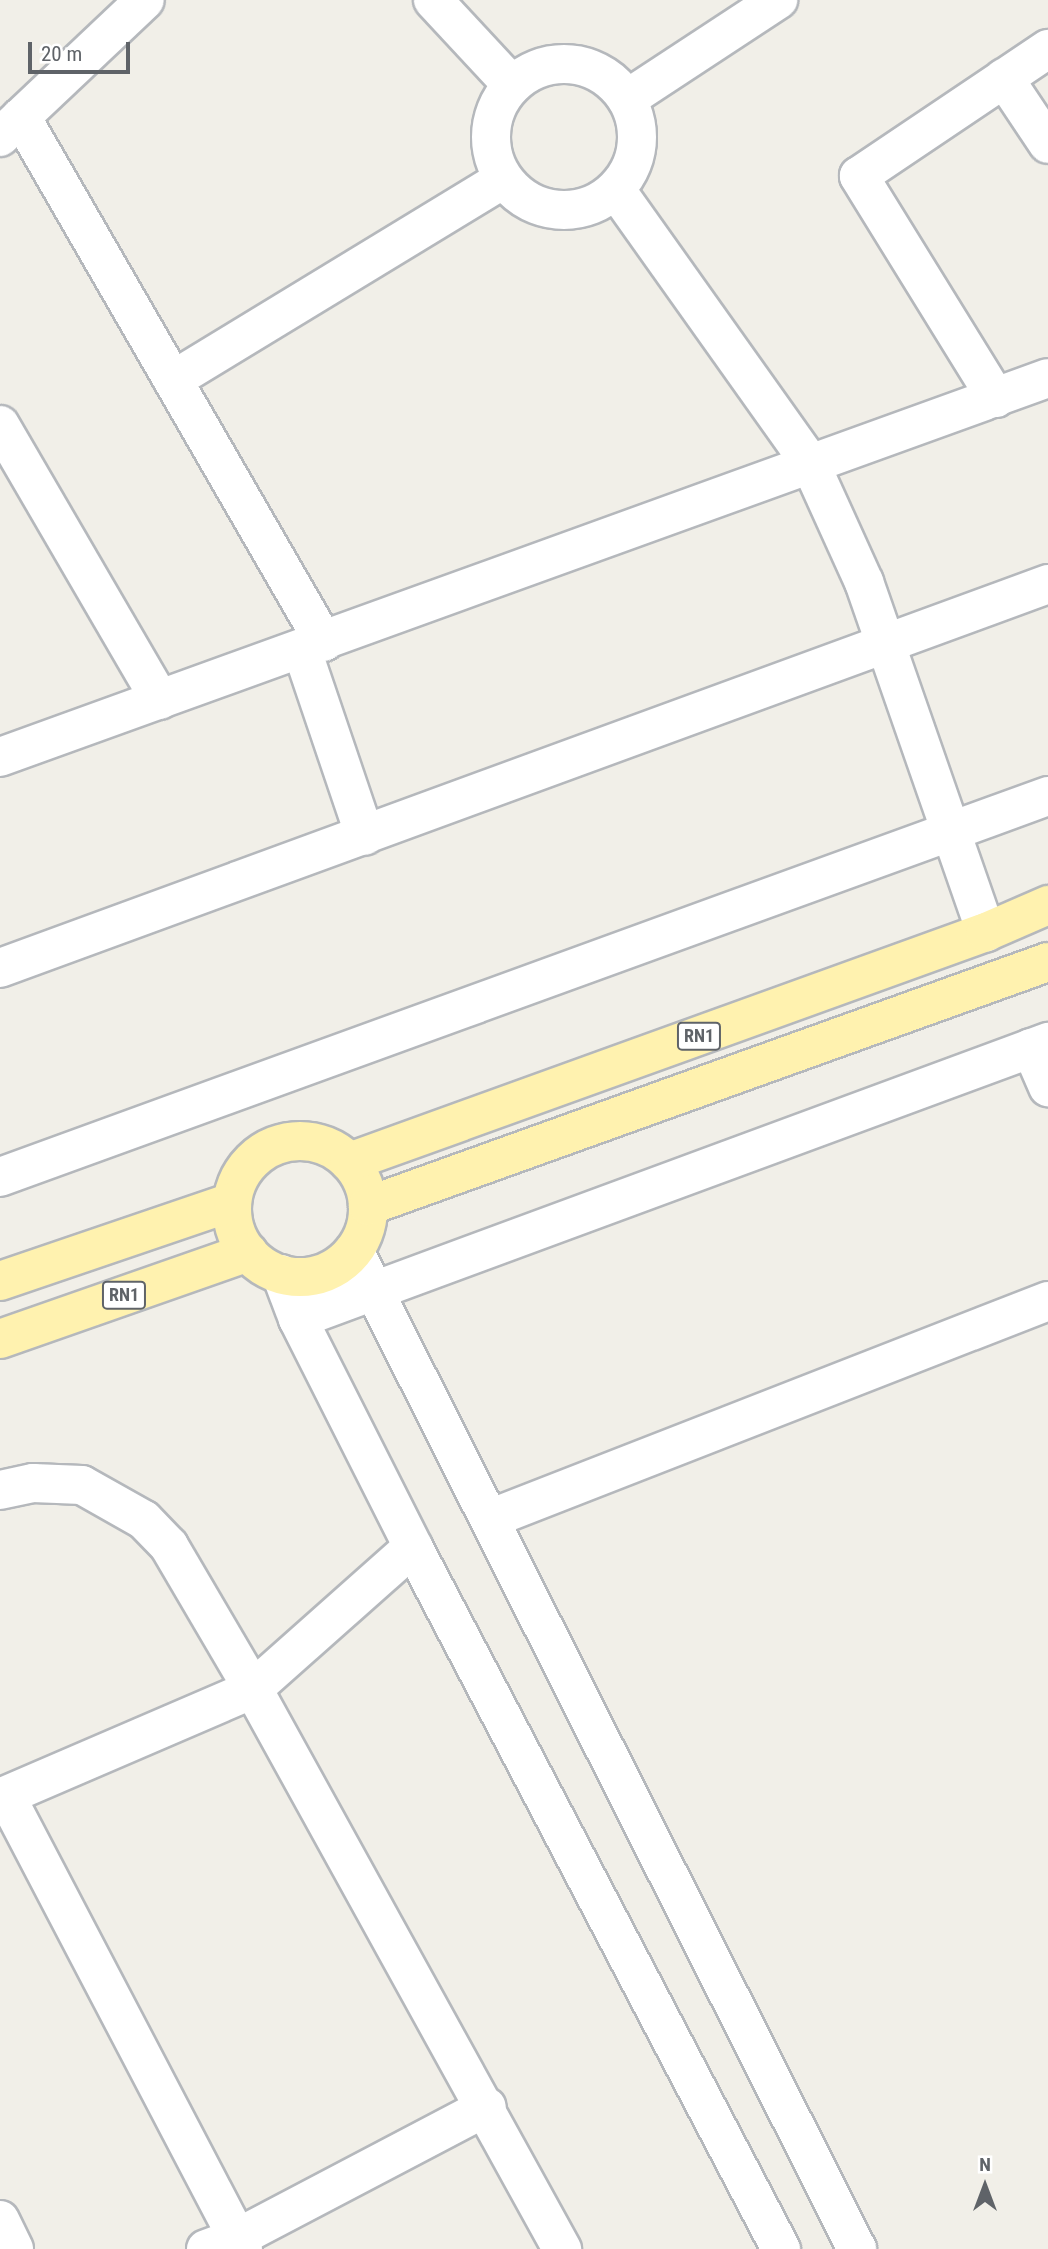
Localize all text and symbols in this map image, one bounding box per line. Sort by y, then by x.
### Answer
scale bar [32,28,133,72]
text: 20 m [41,42,82,66]
road number: RN1 [676,1021,722,1050]
road number: RN1 [101,1280,147,1310]
north arrow [950,2151,1020,2221]
text: N [979,2153,991,2176]

